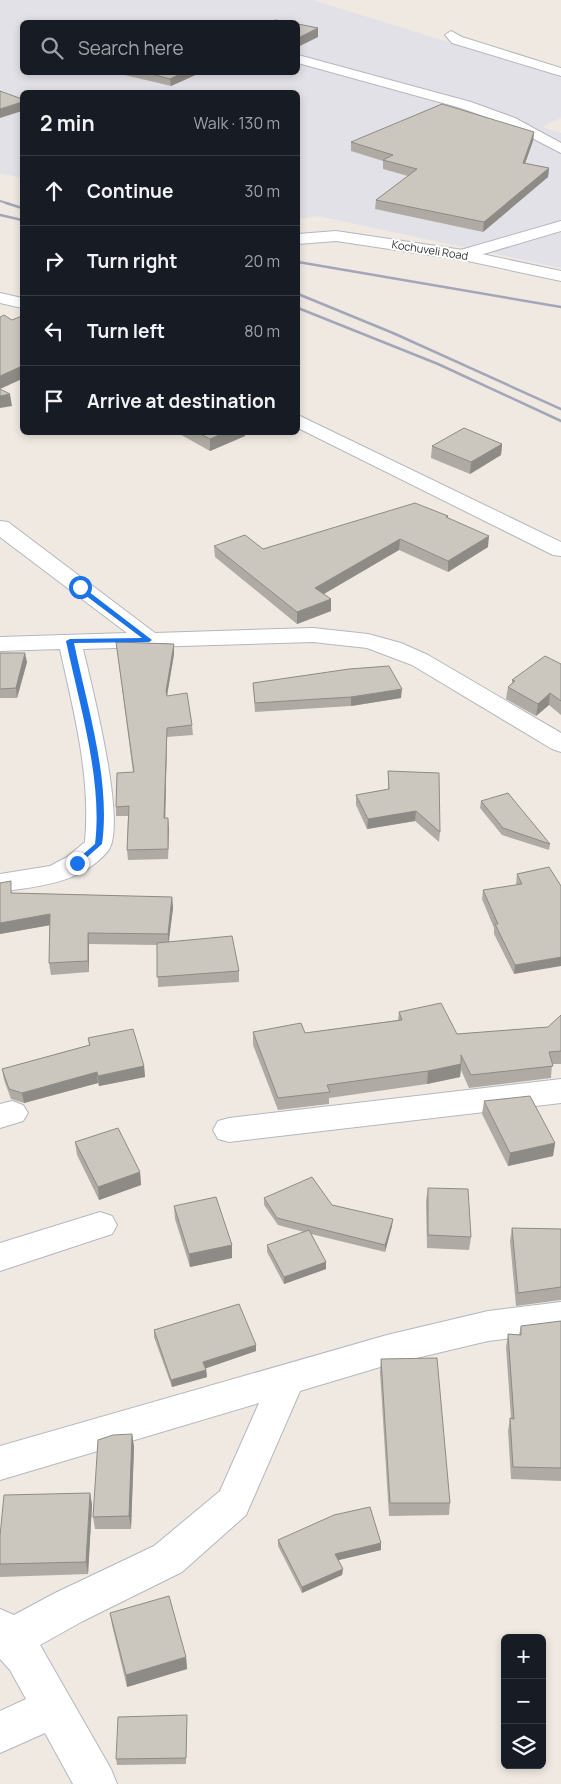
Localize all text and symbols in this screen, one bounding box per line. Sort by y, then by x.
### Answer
search box [20,20,300,75]
icon: search [38,34,66,62]
text: Search here [78,35,184,61]
text: 2 min [40,109,95,137]
text: Walk · 130 m [194,112,280,134]
icon: ahead [40,177,68,205]
text: Continue [87,178,173,204]
text: 30 m [245,180,280,202]
street label: Kochuveli Road [391,236,469,263]
icon: right [40,247,68,275]
text: Turn right [87,248,177,274]
text: 20 m [244,250,280,272]
icon: left [40,317,68,345]
text: Turn left [87,318,165,344]
text: 80 m [244,320,280,342]
icon: arrive [40,387,68,415]
text: Arrive at destination [87,388,276,414]
route start [69,576,92,599]
route end [66,852,89,875]
map controls [501,1634,546,1769]
button: + [501,1634,546,1679]
button: − [501,1679,546,1724]
button: layers [501,1724,546,1769]

